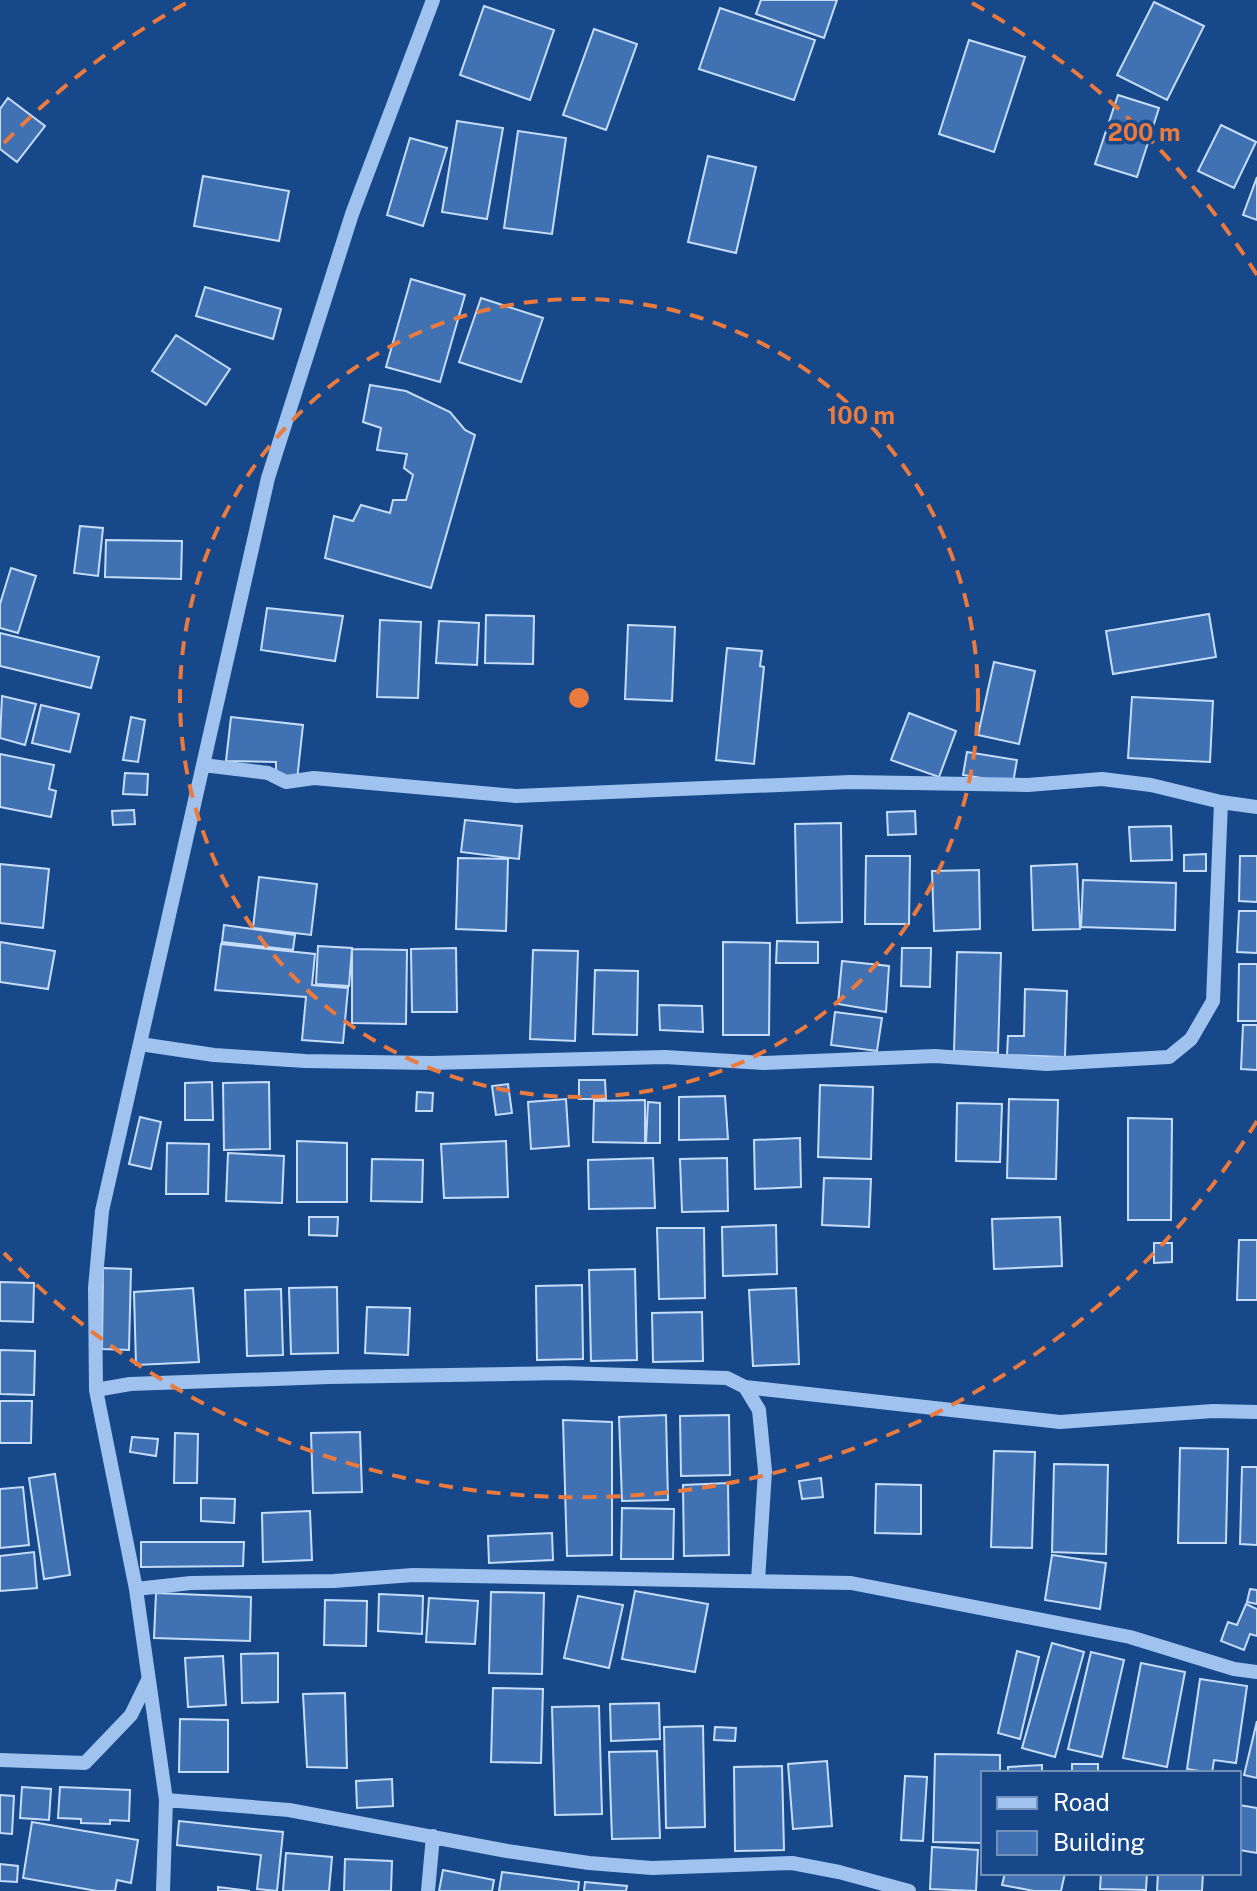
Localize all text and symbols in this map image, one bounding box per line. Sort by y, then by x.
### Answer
text: 200 m [1107,118,1181,146]
text: 100 m [827,401,895,429]
centre of rings [565,684,593,712]
legend [981,1771,1241,1875]
text: Road [1053,1788,1110,1816]
text: Building [1053,1828,1145,1856]

